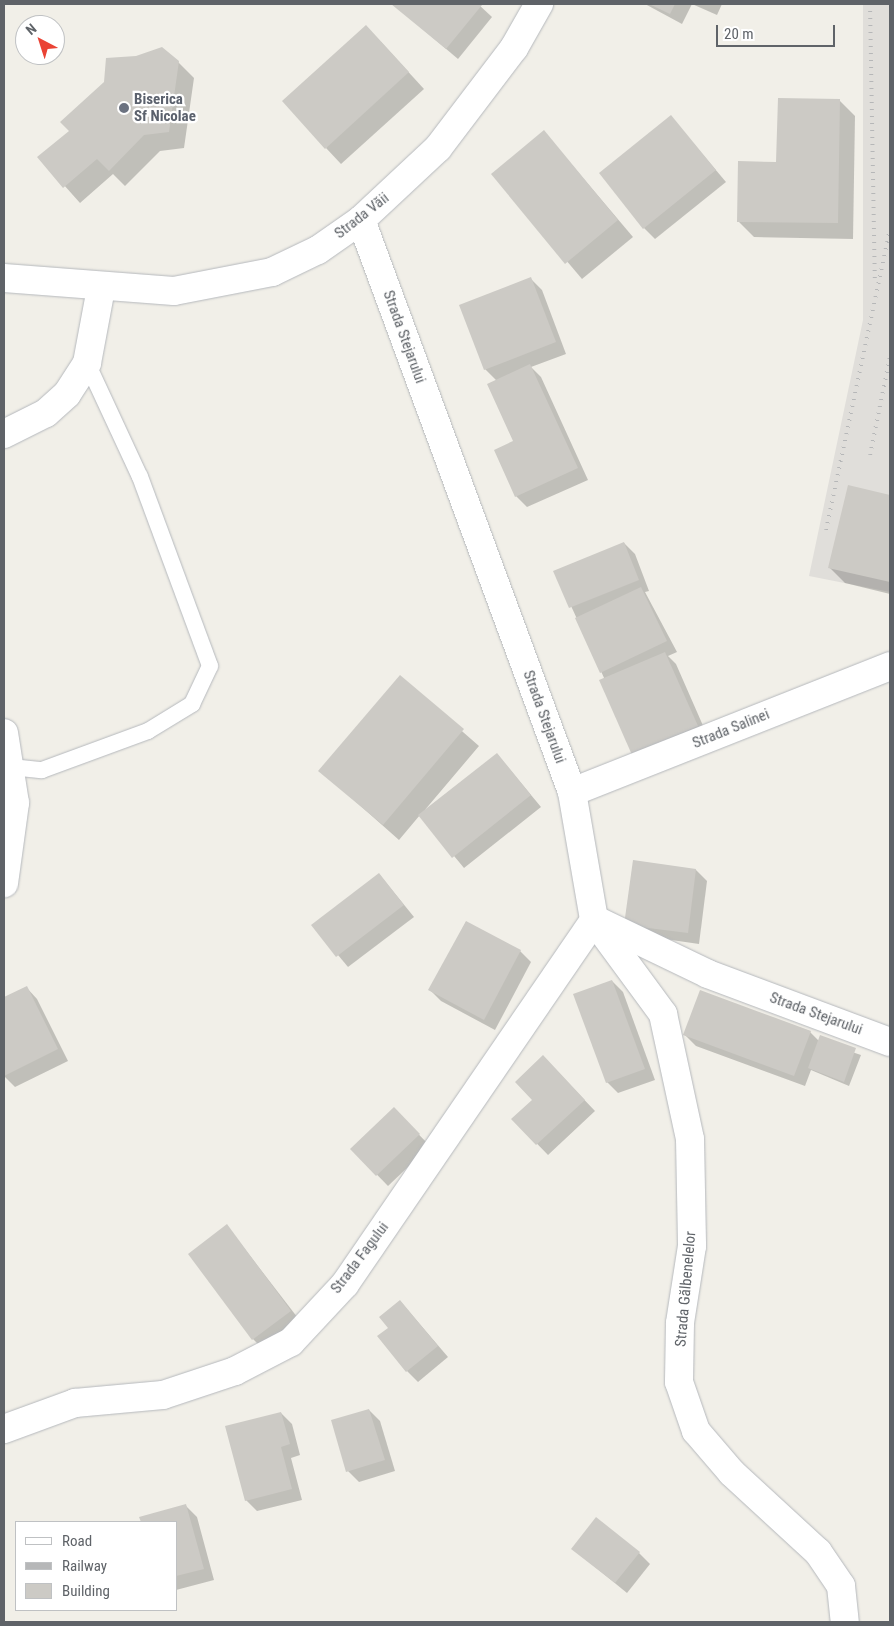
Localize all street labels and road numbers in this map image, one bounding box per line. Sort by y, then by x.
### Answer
street label: Strada Văii [331,189,393,243]
street label: Strada Stejarului [379,288,429,386]
street label: Strada Stejarului [519,668,569,766]
street label: Strada Salinei [690,705,772,753]
street label: Strada Stejarului [767,989,865,1039]
street label: Strada Fagului [327,1219,393,1297]
street label: Strada Gălbenelelor [672,1230,700,1348]

